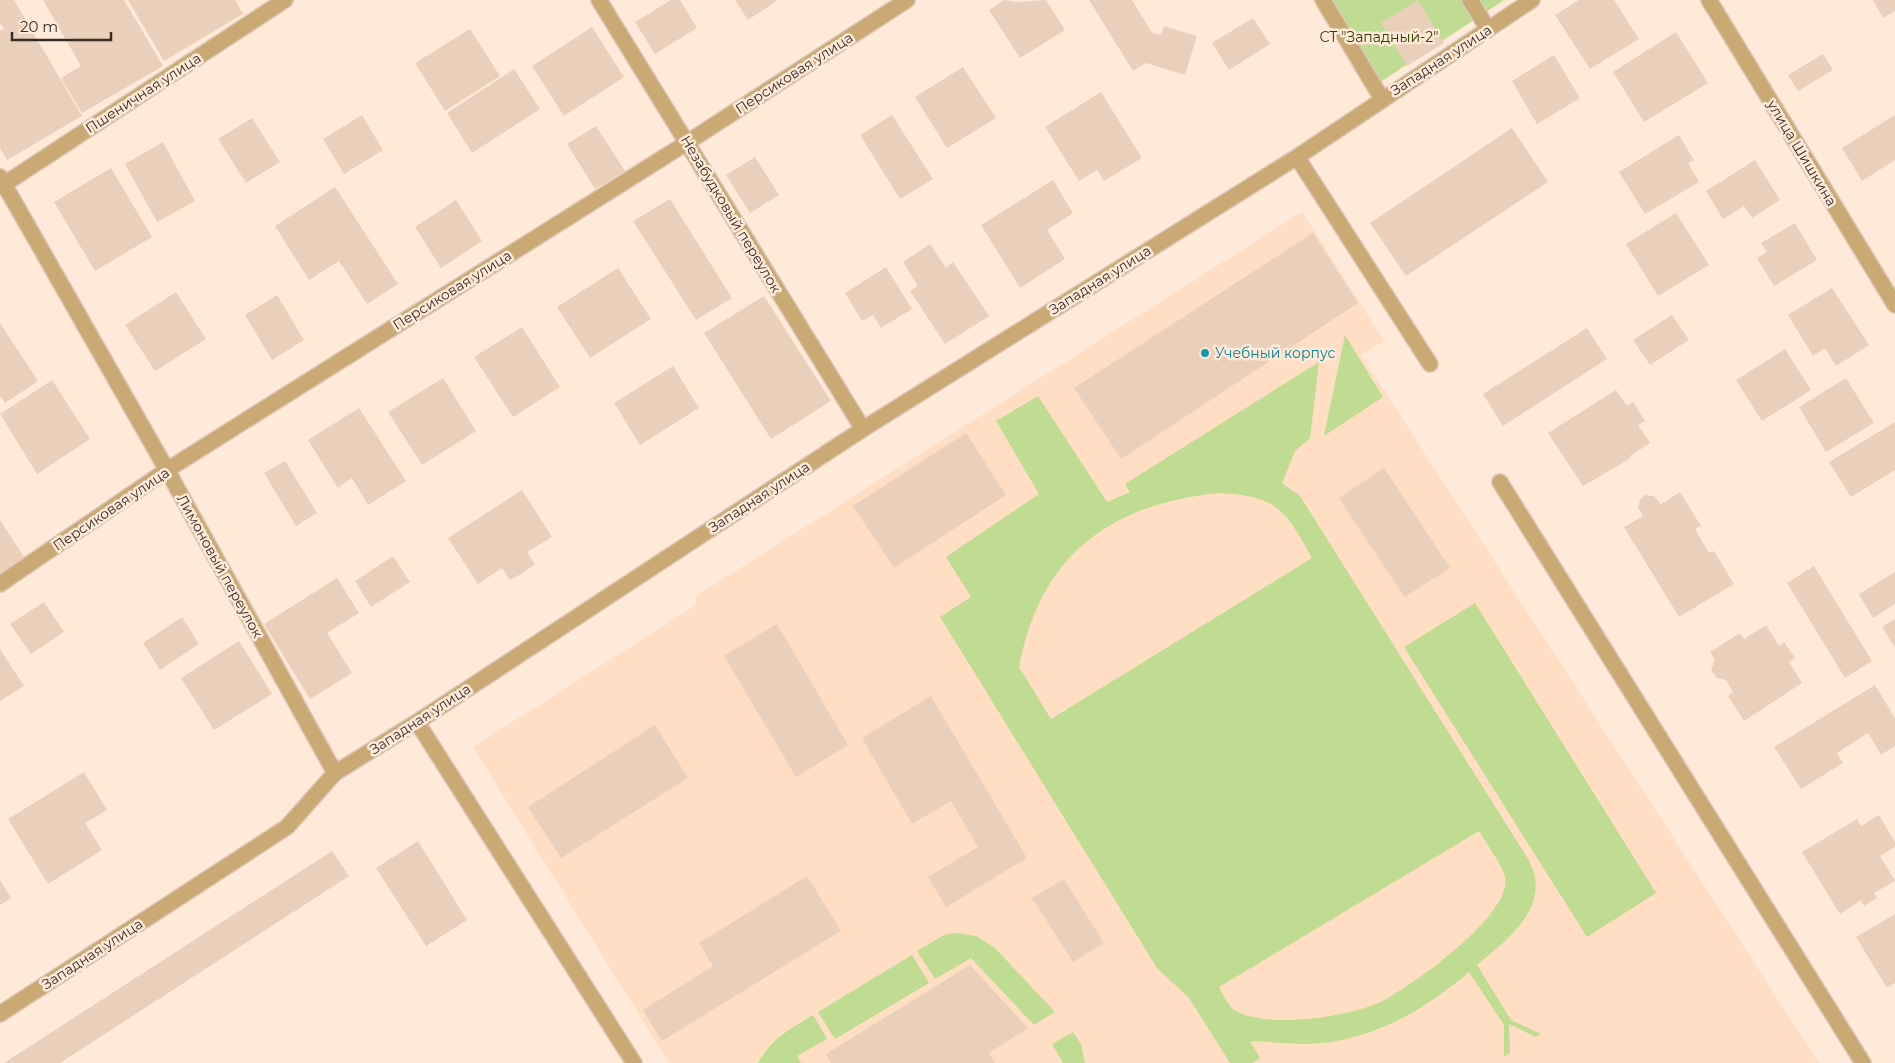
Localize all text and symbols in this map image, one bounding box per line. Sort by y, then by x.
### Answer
scale bar [12,10,111,42]
text: 20 m [20,17,58,36]
street label: Западная улица [1387,21,1495,99]
street label: Персиковая улица [732,28,856,118]
park label: СТ "Западный-2" [1320,28,1438,46]
street label: Пшеничная улица [82,49,204,137]
street label: улица Шишкина [1763,96,1841,209]
street label: Незабудковый переулок [677,132,785,296]
street label: Западная улица [1046,241,1154,319]
street label: Персиковая улица [389,246,515,334]
place label: Учебный корпус [1215,344,1336,362]
marker: Учебный корпус [1199,347,1211,359]
street label: Западная улица [705,458,813,536]
street label: Персиковая улица [49,463,173,555]
street label: Лимоновый переулок [173,491,267,641]
street label: Западная улица [366,680,474,758]
street label: Западная улица [38,915,146,993]

